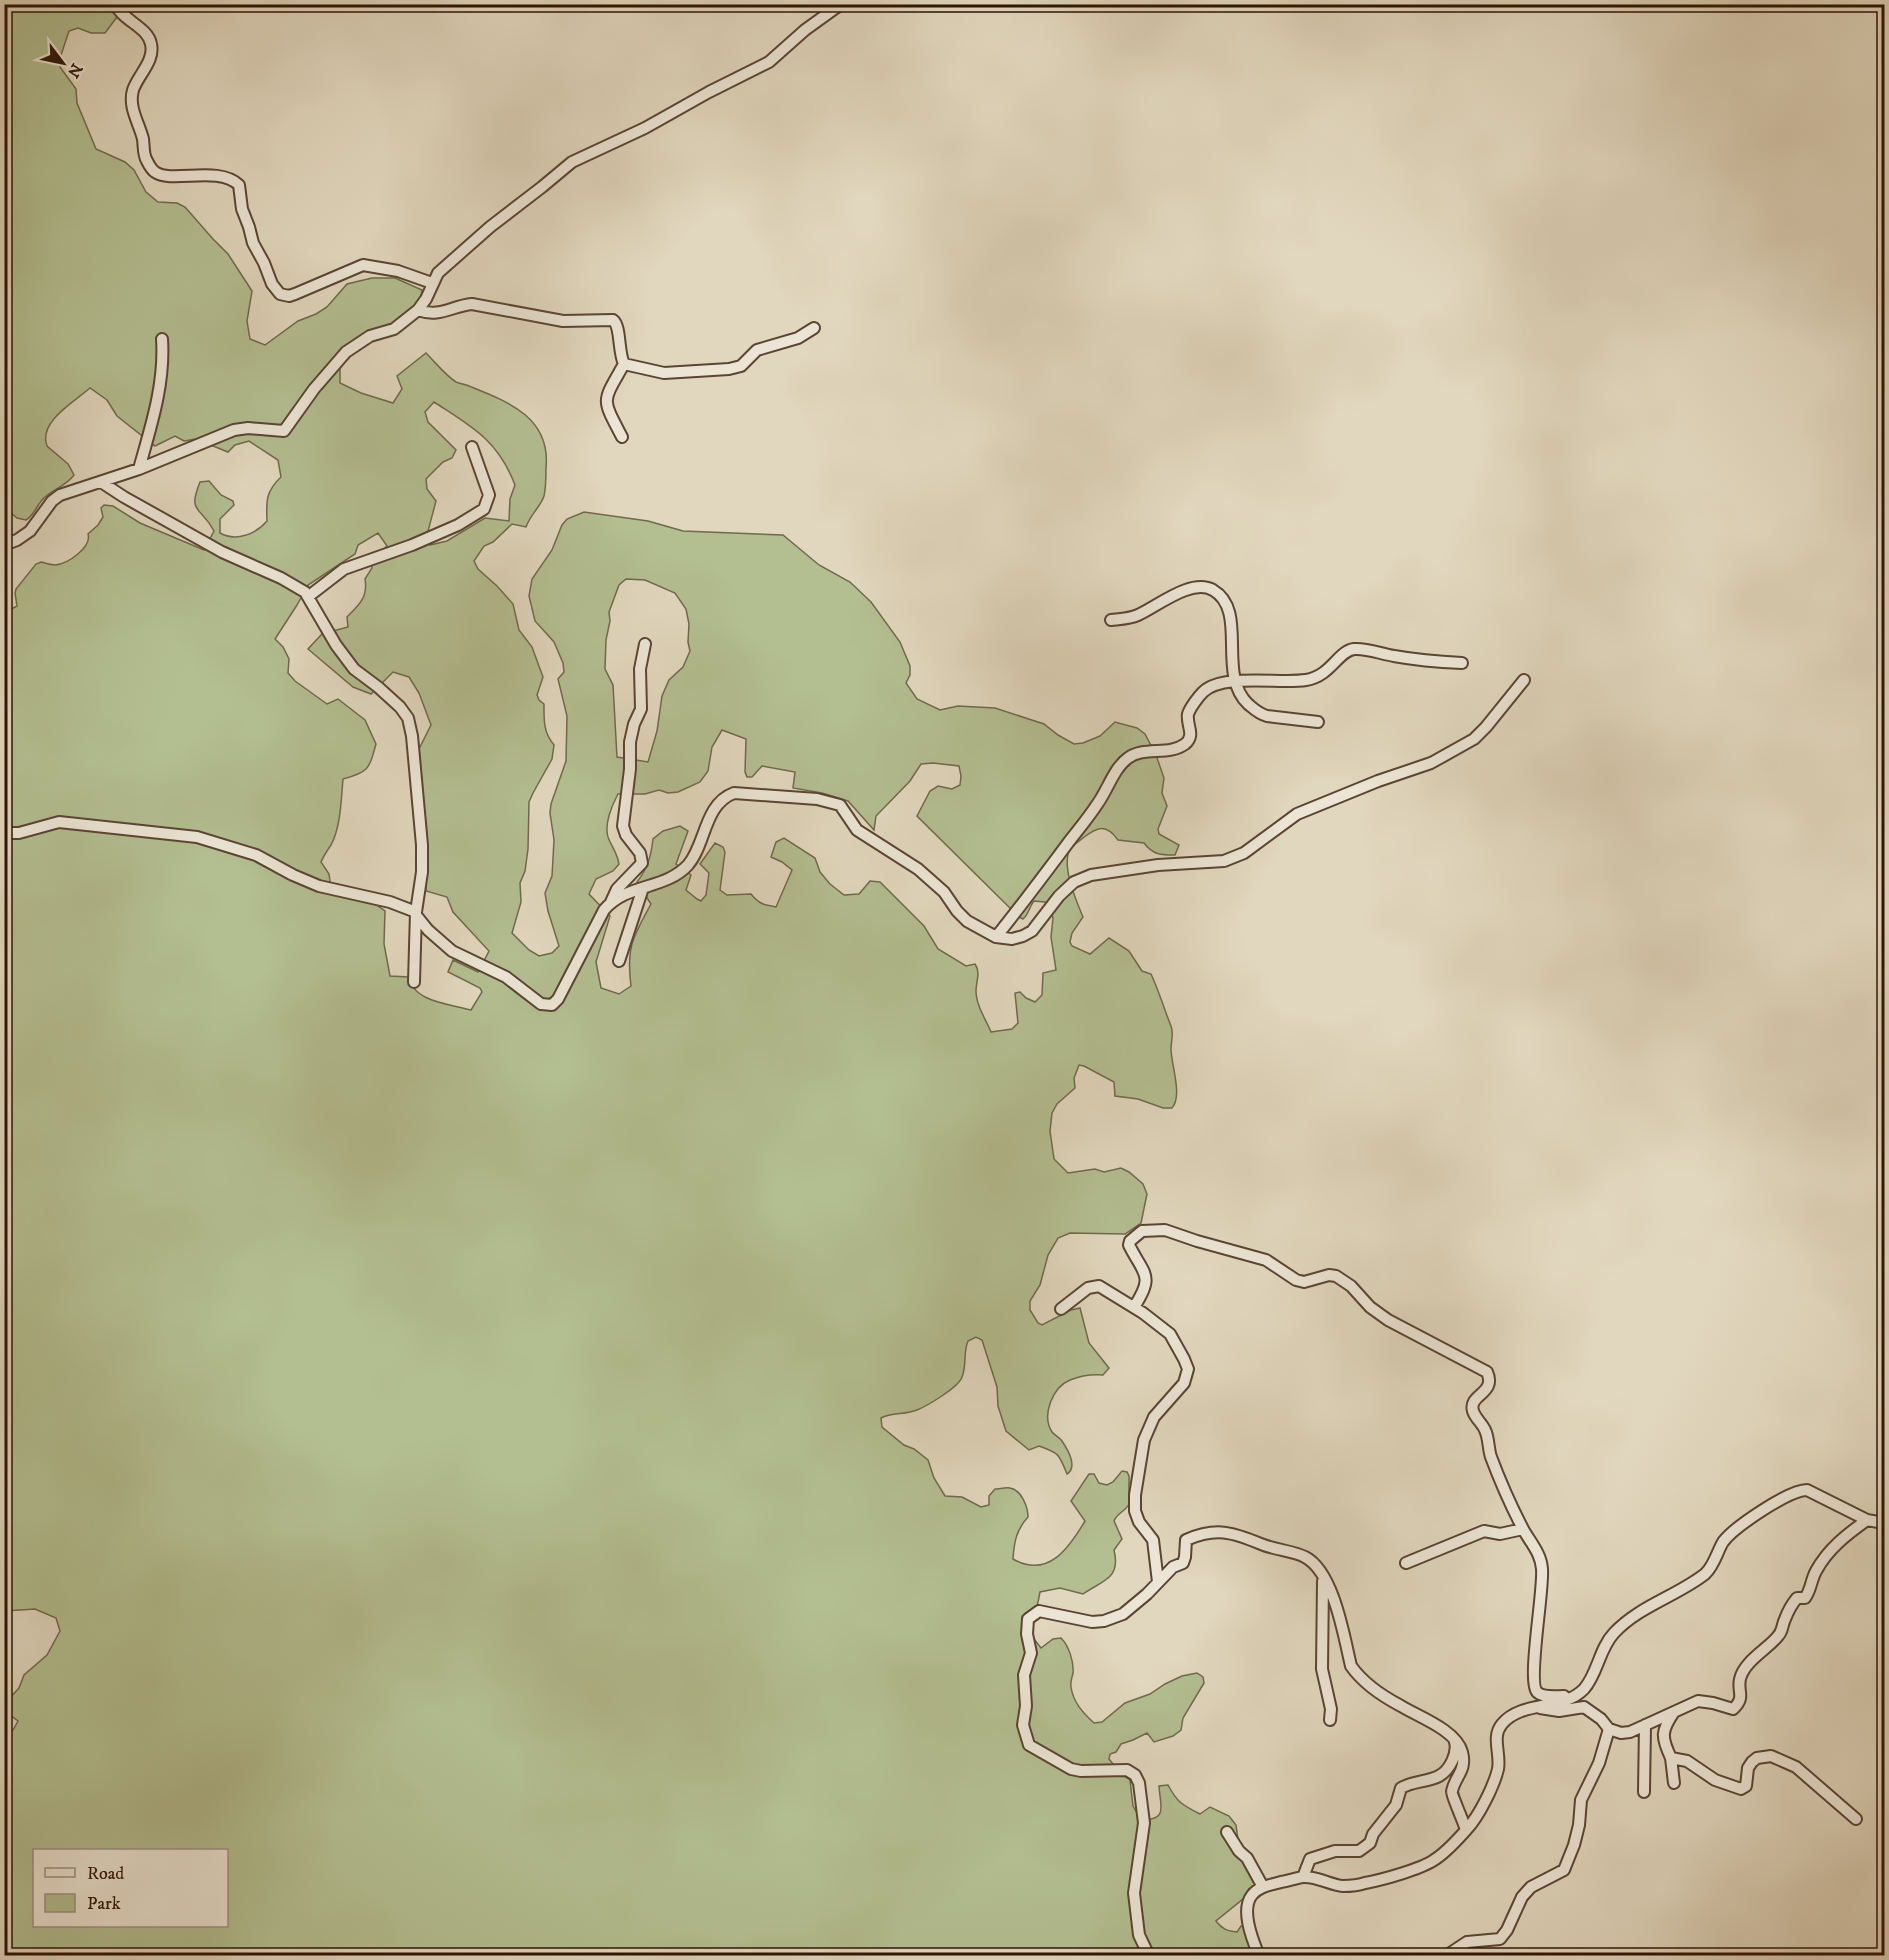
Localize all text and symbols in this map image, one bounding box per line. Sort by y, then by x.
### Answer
north arrow [33,33,93,93]
text: N [63,60,87,81]
legend [33,1849,228,1927]
text: Road [87,1863,124,1885]
text: Park [87,1893,121,1915]

